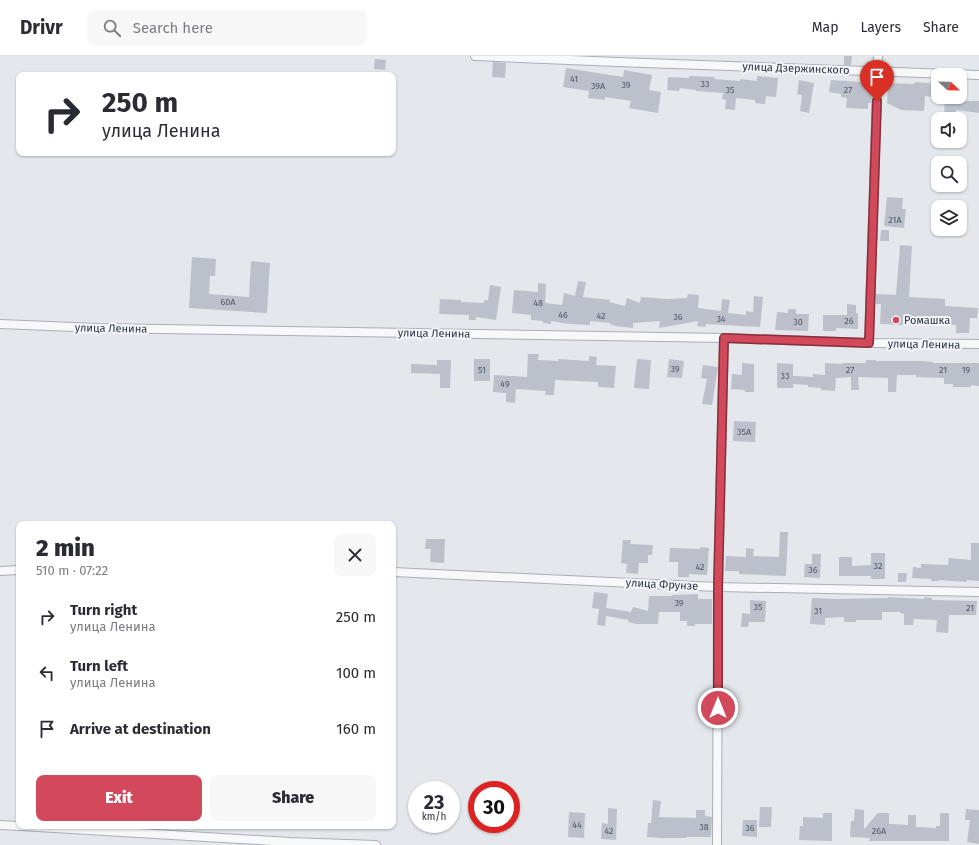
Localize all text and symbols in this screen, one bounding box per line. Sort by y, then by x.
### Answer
search box [87,10,367,46]
text: Drivr [20,16,63,39]
icon: search [101,17,123,39]
text: Search here [133,19,213,37]
text: Map [812,19,838,36]
text: Layers [860,19,901,36]
text: Share [923,19,959,36]
street label: улица Дзержинского [742,60,850,77]
pin [860,60,894,101]
icon: arrive [866,66,888,88]
north arrow [931,68,967,104]
map controls [931,68,967,236]
house number: 41 [570,74,578,84]
house number: 33 [701,79,709,89]
house number: 39 [621,80,631,90]
house number: 39А [591,81,606,91]
house number: 35 [725,85,735,95]
house number: 27 [844,85,852,95]
text: 250 m [102,86,178,119]
icon: right [36,88,88,140]
button: sound [931,112,967,148]
text: улица Ленина [102,120,221,142]
button: search [931,156,967,192]
button: layers [931,200,967,236]
house number: 21А [888,215,902,225]
house number: 60А [221,297,236,307]
house number: 48 [533,298,543,308]
house number: 46 [558,310,568,320]
house number: 42 [596,311,606,321]
house number: 36 [673,312,683,322]
house number: 34 [716,314,726,324]
place label: Ромашка [904,314,950,327]
marker: Ромашка [891,315,901,325]
house number: 26 [844,316,854,326]
house number: 30 [793,317,803,327]
street label: улица Ленина [75,321,147,336]
street label: улица Ленина [398,326,470,341]
street label: улица Ленина [888,337,960,352]
house number: 39 [670,364,680,374]
house number: 51 [478,365,486,375]
house number: 27 [846,365,854,375]
house number: 21 [939,365,947,375]
house number: 19 [962,365,971,375]
house number: 33 [781,371,789,381]
house number: 49 [500,379,510,389]
house number: 35А [737,427,752,437]
text: 2 min [36,534,95,562]
button: close [334,534,376,576]
house number: 32 [874,561,882,571]
house number: 42 [695,562,705,572]
text: 510 m · 07:22 [36,563,108,578]
house number: 36 [808,565,818,575]
street label: улица Фрунзе [625,576,698,593]
house number: 39 [674,598,684,608]
text: Turn right [70,601,137,619]
house number: 35 [753,602,763,612]
house number: 21 [966,603,974,613]
icon: right [36,606,58,628]
house number: 31 [814,606,822,616]
text: 250 m [336,608,376,626]
text: улица Ленина [70,619,156,634]
text: Turn left [70,657,128,675]
icon: left [36,662,58,684]
text: 100 m [336,664,376,682]
text: улица Ленина [70,675,156,690]
position arrow [697,687,739,729]
icon: arrive [36,718,58,740]
text: Arrive at destination [70,720,211,738]
text: 160 m [336,720,376,738]
button: Exit [36,775,202,821]
button: Share [210,775,376,821]
speed limit sign: 30 [468,781,520,833]
text: 23 [424,790,444,814]
text: km/h [422,811,446,823]
house number: 44 [572,820,582,830]
house number: 38 [699,822,709,832]
house number: 36 [745,823,755,833]
house number: 42 [604,826,614,836]
house number: 26А [872,826,887,836]

